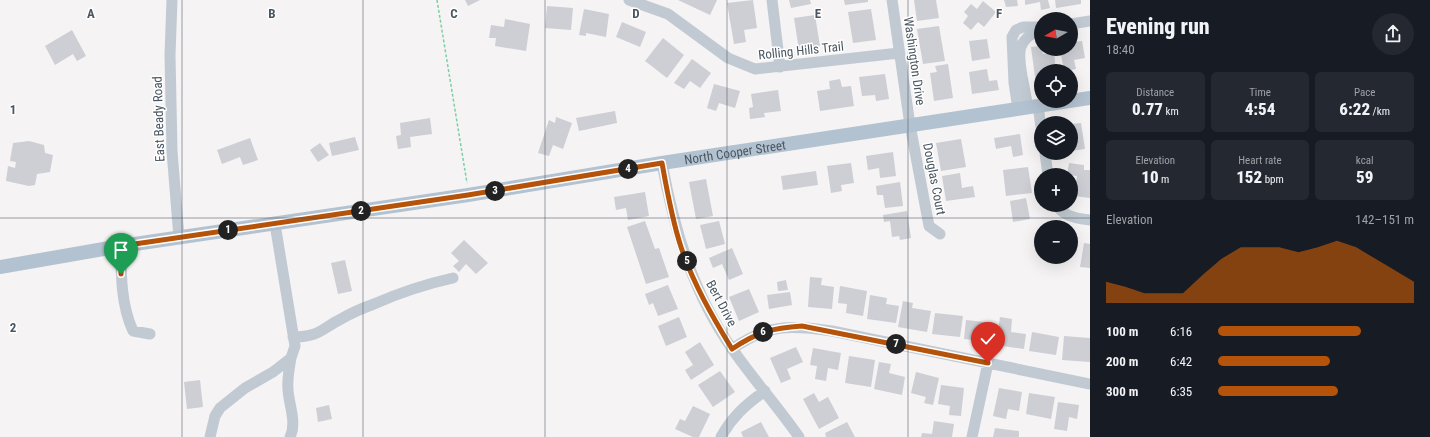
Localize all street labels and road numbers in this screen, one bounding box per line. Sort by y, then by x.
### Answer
street label: Washington Drive [901,16,928,106]
street label: Rolling Hills Trail [758,39,845,62]
street label: East Beady Road [150,76,167,162]
street label: North Cooper Street [683,137,787,168]
street label: Douglas Court [920,142,949,217]
street label: Bert Drive [703,278,740,329]

